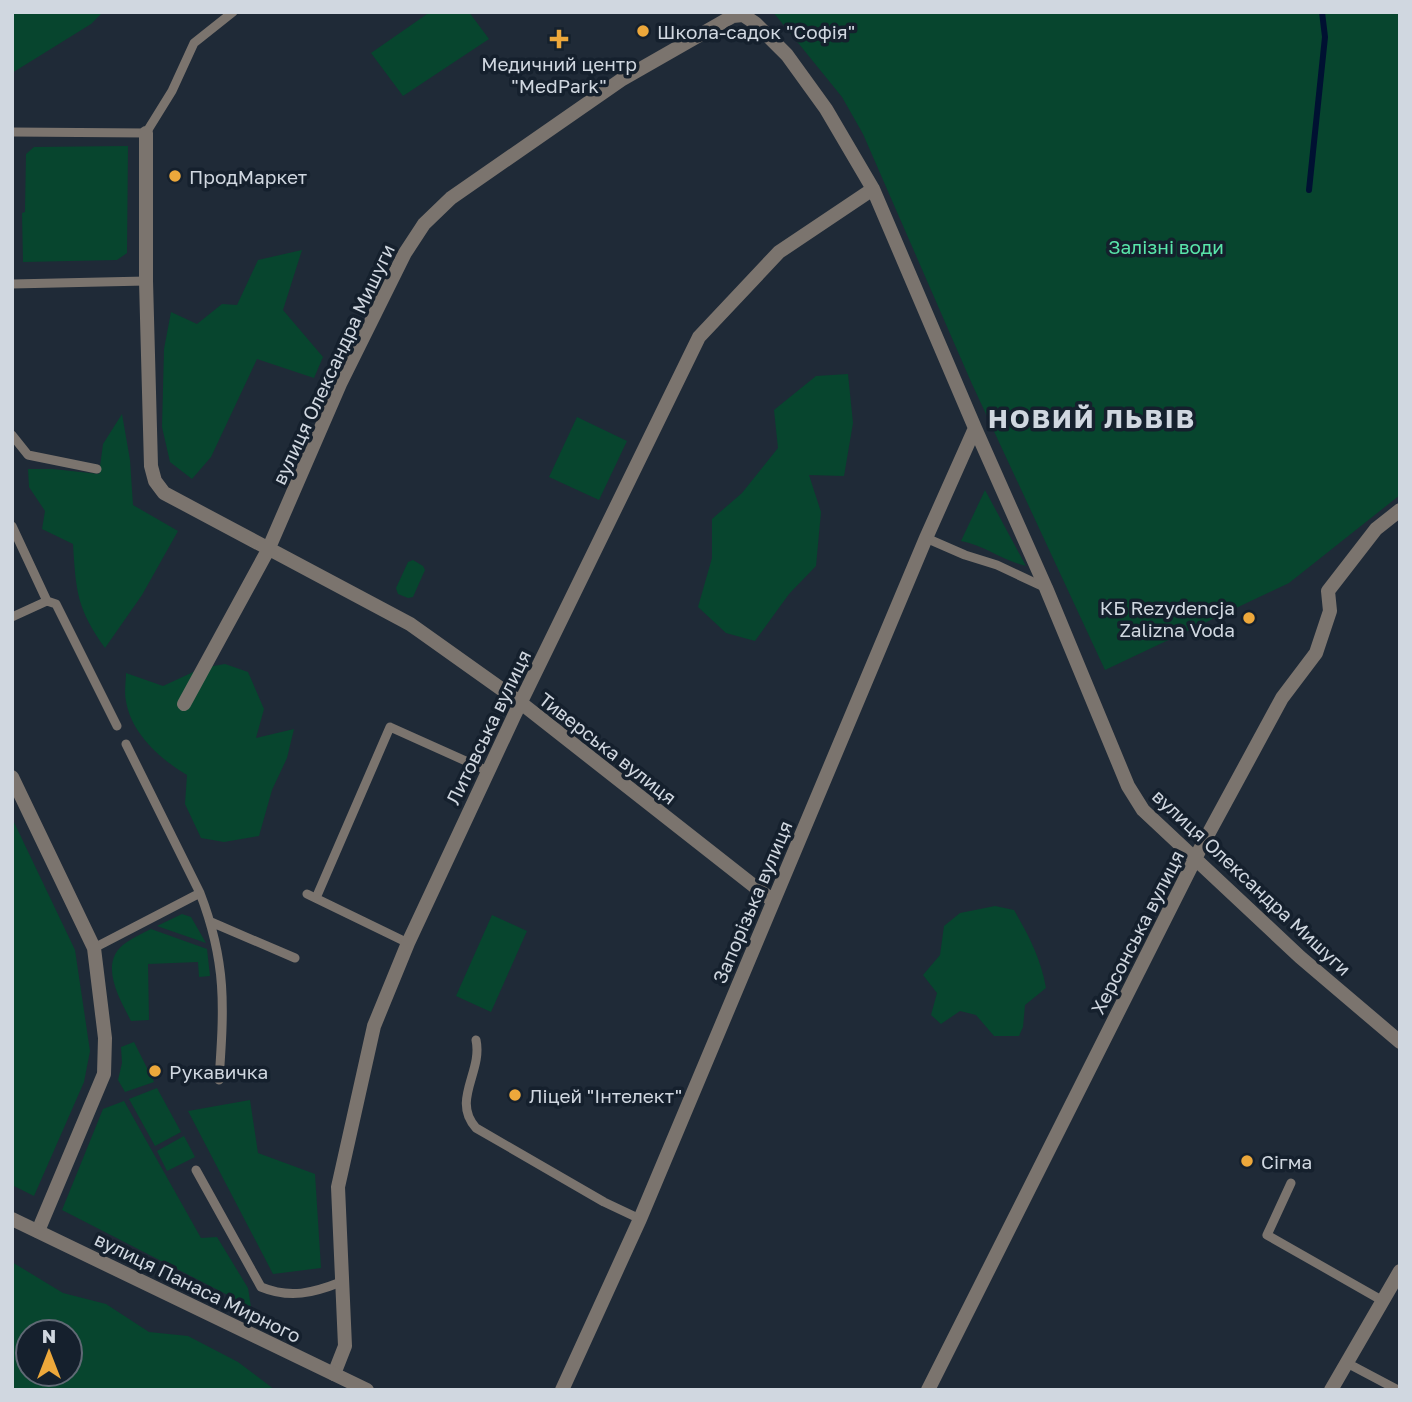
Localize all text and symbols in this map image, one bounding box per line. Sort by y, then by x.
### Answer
place label: Школа-садок "Софія" [657,20,855,43]
marker: Школа-садок "Софія" [635,23,651,39]
marker: Медичний центр "MedPark" [549,29,569,49]
place label: Медичний центр "MedPark" [481,52,637,97]
place label: ПродМаркет [189,165,307,188]
marker: ПродМаркет [167,168,183,184]
park label: Залізні води [1108,235,1224,258]
street label: вулиця Олександра Мишуги [267,240,399,488]
district label: НОВИЙ ЛЬВІВ [988,403,1196,434]
place label: КБ Rezydencja Zalizna Voda [1100,596,1235,641]
marker: КБ Rezydencja Zalizna Voda [1241,610,1257,626]
street label: Литовська вулиця [441,646,535,808]
street label: Тиверська вулиця [535,687,681,809]
street label: вулиця Олександра Мишуги [1148,784,1356,980]
street label: Запорізька вулиця [707,817,797,987]
street label: Херсонська вулиця [1086,846,1188,1018]
place label: Рукавичка [169,1060,268,1083]
marker: Рукавичка [147,1063,163,1079]
place label: Ліцей "Інтелект" [529,1084,682,1107]
marker: Ліцей "Інтелект" [507,1087,523,1103]
place label: Сігма [1261,1150,1312,1173]
marker: Сігма [1239,1153,1255,1169]
street label: вулиця Панаса Мирного [91,1227,305,1347]
north arrow [14,1318,84,1388]
text: N [42,1324,56,1347]

